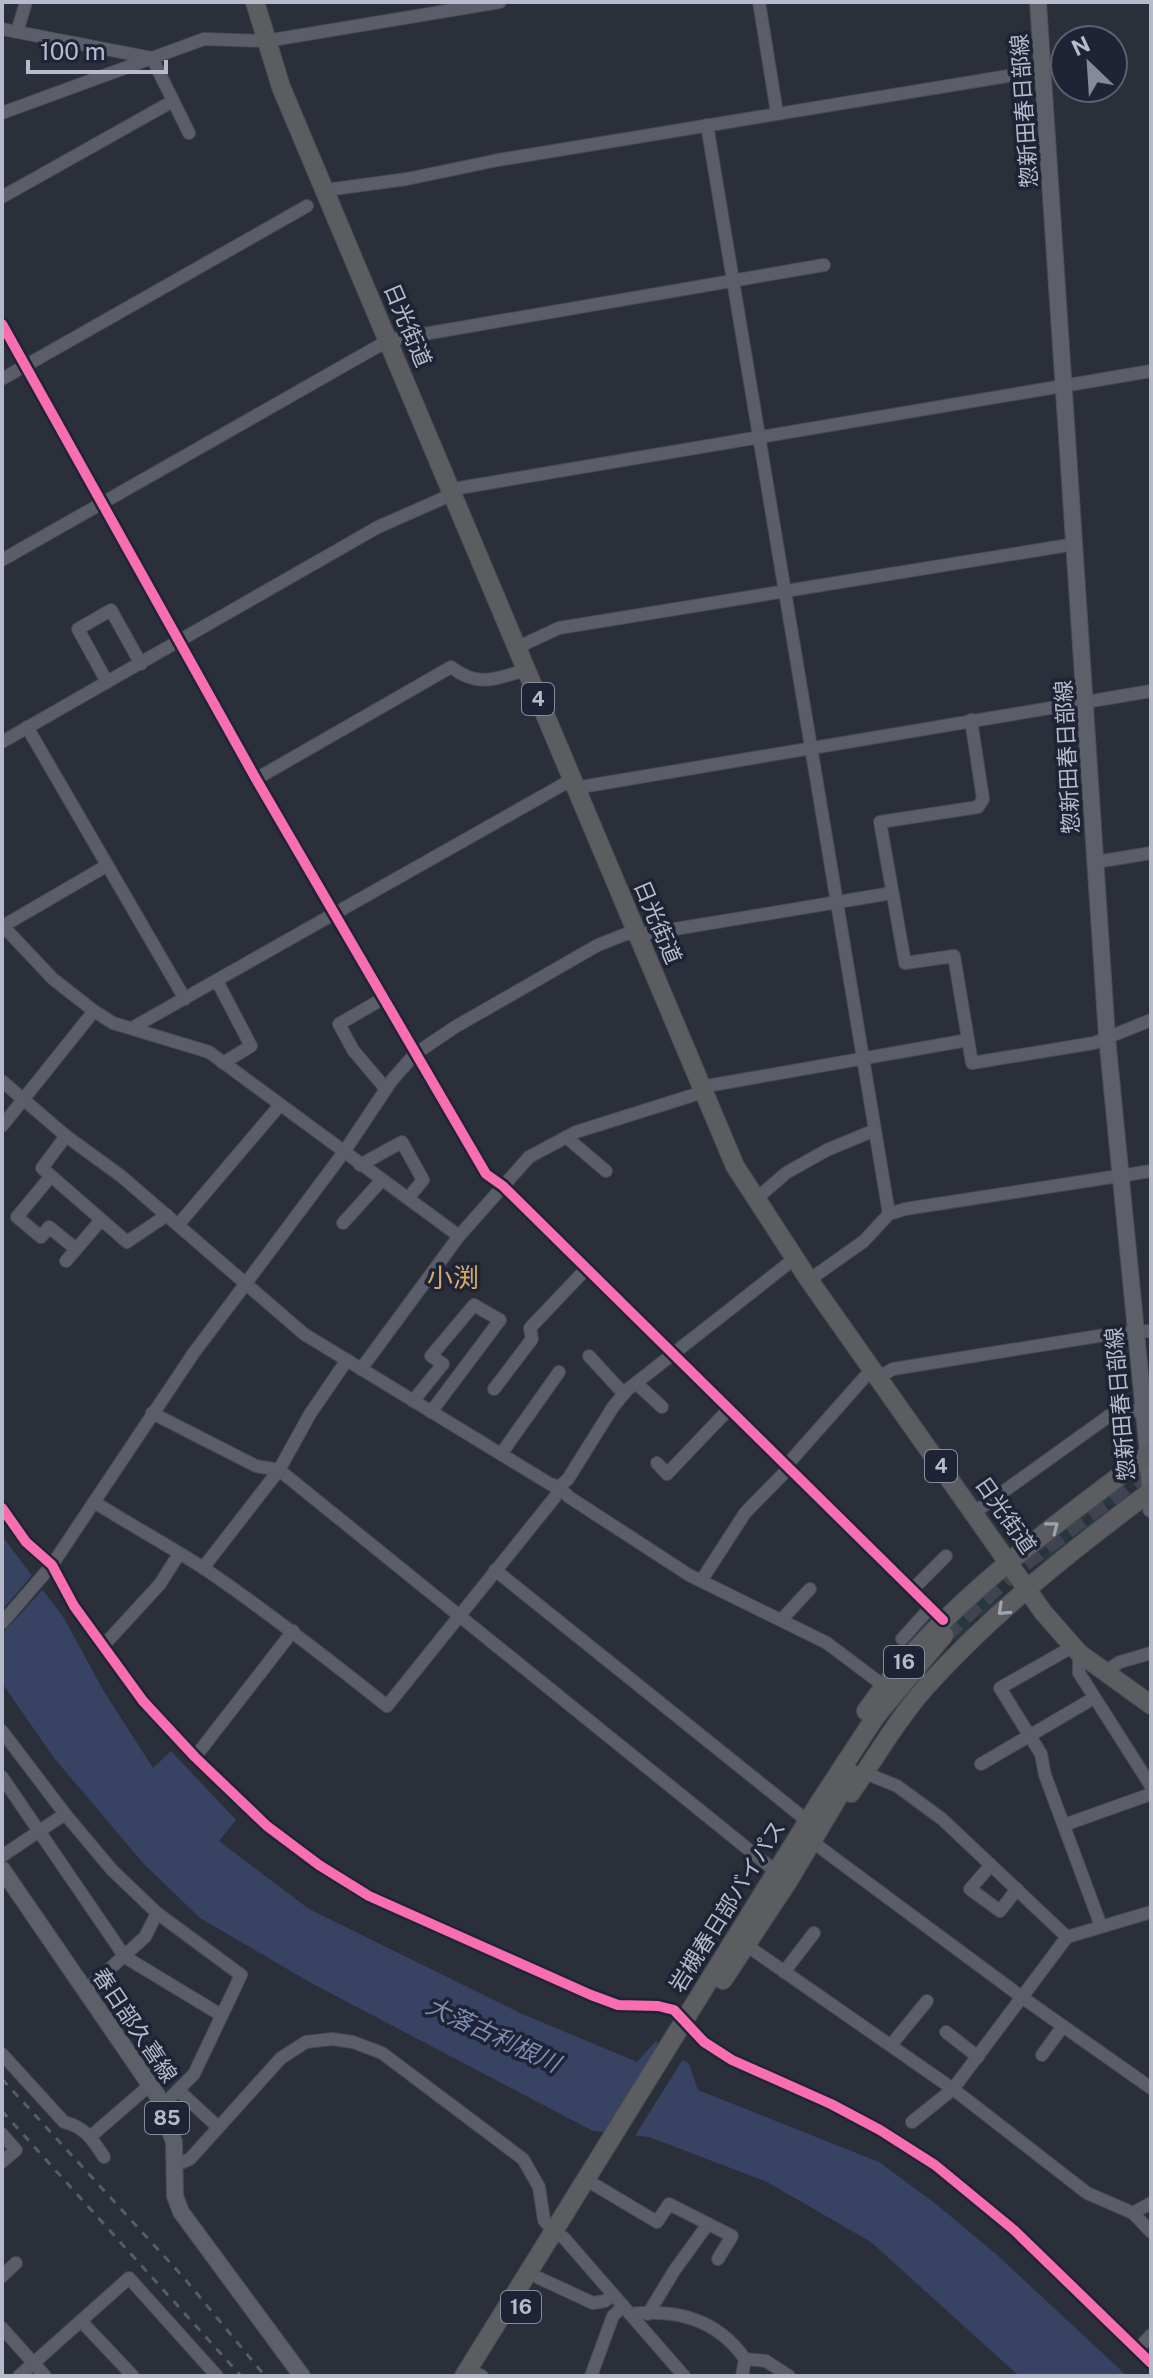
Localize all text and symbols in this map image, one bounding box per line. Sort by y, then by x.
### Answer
scale bar [28,24,166,74]
north arrow [1049,24,1129,104]
text: N [1067,30,1094,61]
street label: 惣新田春日部線 [1006,33,1042,189]
text: 100 m [40,37,106,65]
street label: 日光街道 [379,279,437,371]
street label: 惣新田春日部線 [1050,679,1084,835]
road number: 4 [522,683,554,715]
street label: 日光街道 [629,876,687,968]
district label: 小渕 [427,1262,479,1293]
street label: 惣新田春日部線 [1100,1326,1140,1482]
road number: 4 [925,1450,957,1482]
street label: 日光街道 [970,1471,1042,1559]
one-way arrow [1044,1523,1059,1537]
one-way arrow [998,1600,1012,1615]
road number: 16 [884,1646,924,1678]
street label: 岩槻春日部バイパス [664,1815,790,1997]
street label: 春日部久喜線 [87,1963,183,2087]
water label: 大落古利根川 [422,1991,567,2078]
road number: 85 [145,2102,189,2134]
road number: 16 [501,2291,541,2323]

